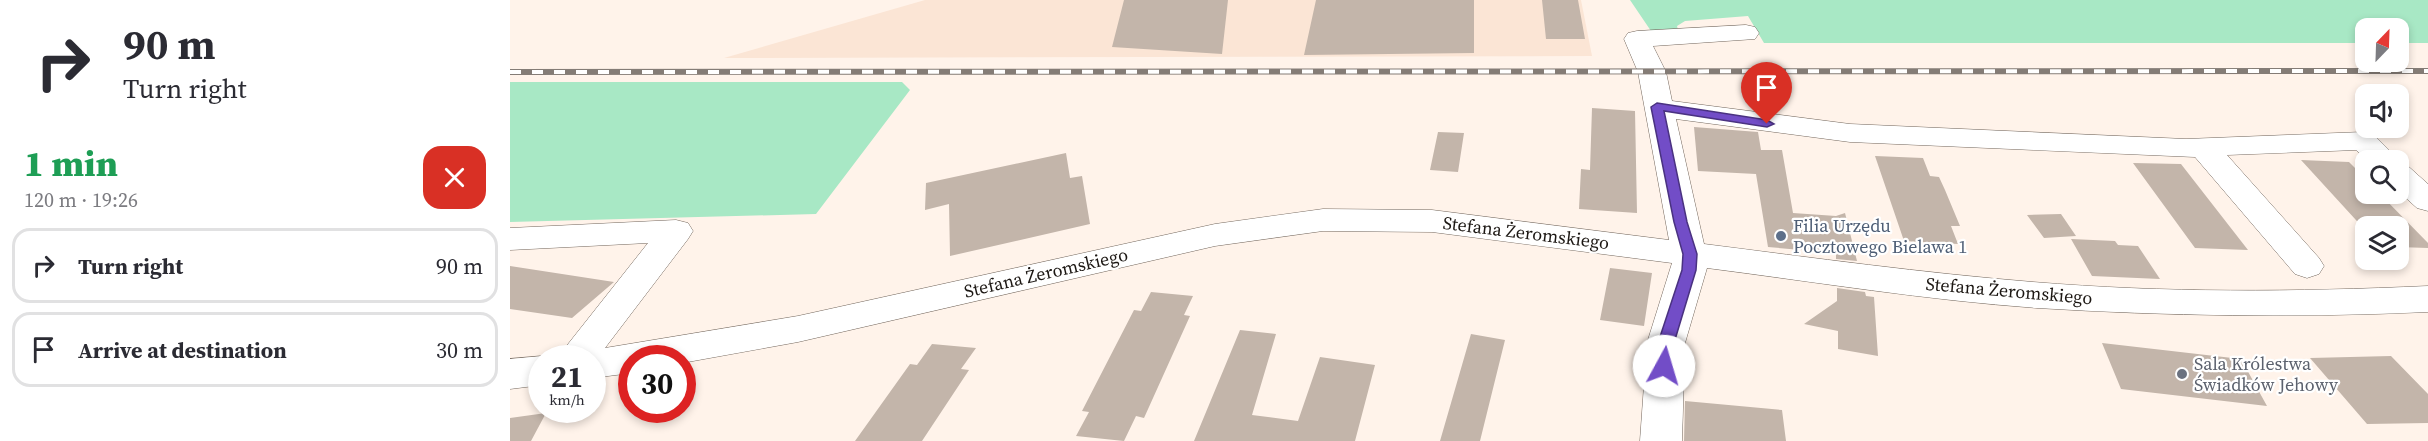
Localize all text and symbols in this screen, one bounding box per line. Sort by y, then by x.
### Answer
text: 90 m [123,15,216,73]
north arrow [2355,18,2409,72]
map controls [2355,18,2409,270]
icon: right [24,24,102,102]
pin [1741,62,1792,124]
text: Turn right [123,70,247,107]
icon: arrive [1750,71,1783,104]
button: sound [2355,84,2409,138]
text: 1 min [24,139,118,188]
button: close [423,146,486,209]
button: search [2355,150,2409,204]
text: 120 m · 19:26 [24,186,138,214]
street label: Stefana Żeromskiego [1442,210,1611,255]
place label: Filia Urzędu Pocztowego Bielawa 1 [1793,213,1967,259]
button: layers [2355,216,2409,270]
marker: Filia Urzędu Pocztowego Bielawa 1 [1774,229,1788,243]
street label: Stefana Żeromskiego [962,241,1130,304]
icon: right [27,249,60,282]
text: Turn right [78,251,183,281]
text: 90 m [436,251,483,281]
street label: Stefana Żeromskiego [1925,271,2094,310]
icon: arrive [27,333,60,366]
position arrow [1632,334,1696,398]
text: Arrive at destination [78,335,287,365]
text: 30 m [436,335,483,365]
speed limit sign: 30 [618,345,696,423]
place label: Sala Królestwa Świadków Jehowy [2194,351,2339,397]
text: 21 [551,356,583,397]
marker: Sala Królestwa Świadków Jehowy [2175,367,2189,381]
text: km/h [549,389,585,410]

